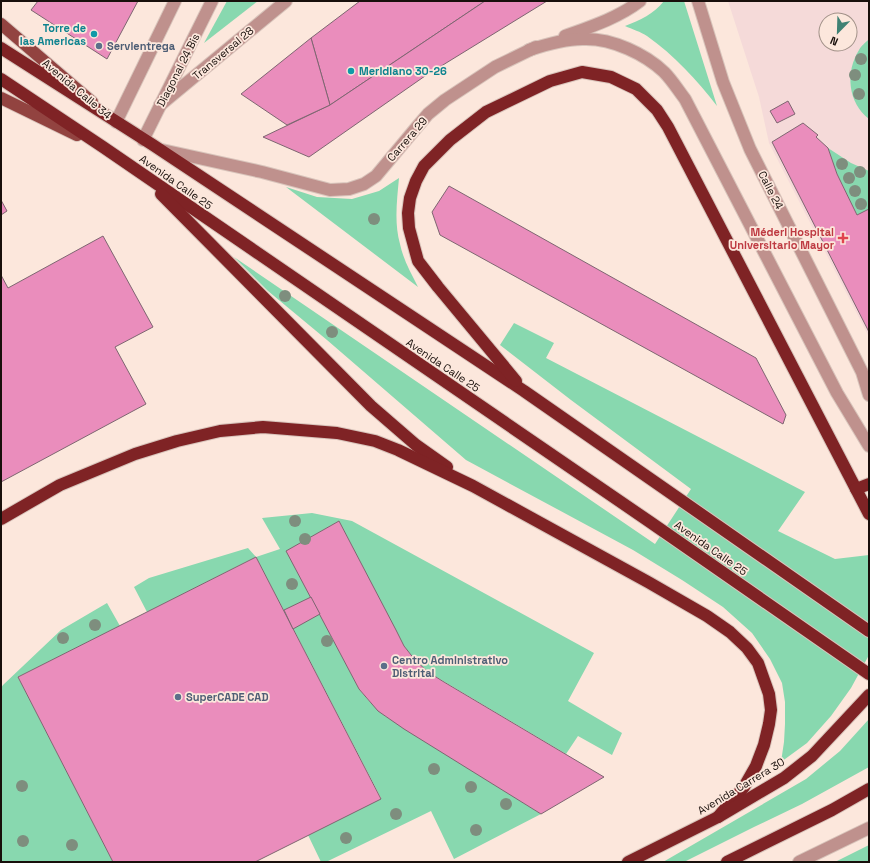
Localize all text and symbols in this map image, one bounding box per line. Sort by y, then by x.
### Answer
north arrow [818,12,858,52]
place label: Torre de las Americas [20,21,86,48]
street label: Transversal 28 [190,23,257,83]
marker: Torre de las Americas [89,29,99,39]
street label: Diagonal 24 Bis [154,31,203,109]
text: N [828,33,840,49]
place label: Servientrega [107,39,176,53]
marker: Servientrega [94,41,104,51]
street label: Avenida Calle 34 [39,56,115,122]
place label: Meridiano 30-26 [359,64,447,78]
marker: Meridiano 30-26 [346,66,356,76]
street label: Carrera 29 [384,114,430,164]
street label: Avenida Calle 25 [137,152,216,213]
street label: Calle 24 [755,168,787,212]
place label: Méderi Hospital Universitario Mayor [730,225,835,252]
marker: Méderi Hospital Universitario Mayor [837,232,849,244]
street label: Avenida Calle 25 [403,335,483,395]
street label: Avenida Calle 25 [672,518,751,579]
place label: Centro Administrativo Distrital [392,653,508,680]
marker: Centro Administrativo Distrital [379,661,389,671]
place label: SuperCADE CAD [186,690,269,704]
marker: SuperCADE CAD [173,692,183,702]
street label: Avenida Carrera 30 [695,754,787,818]

